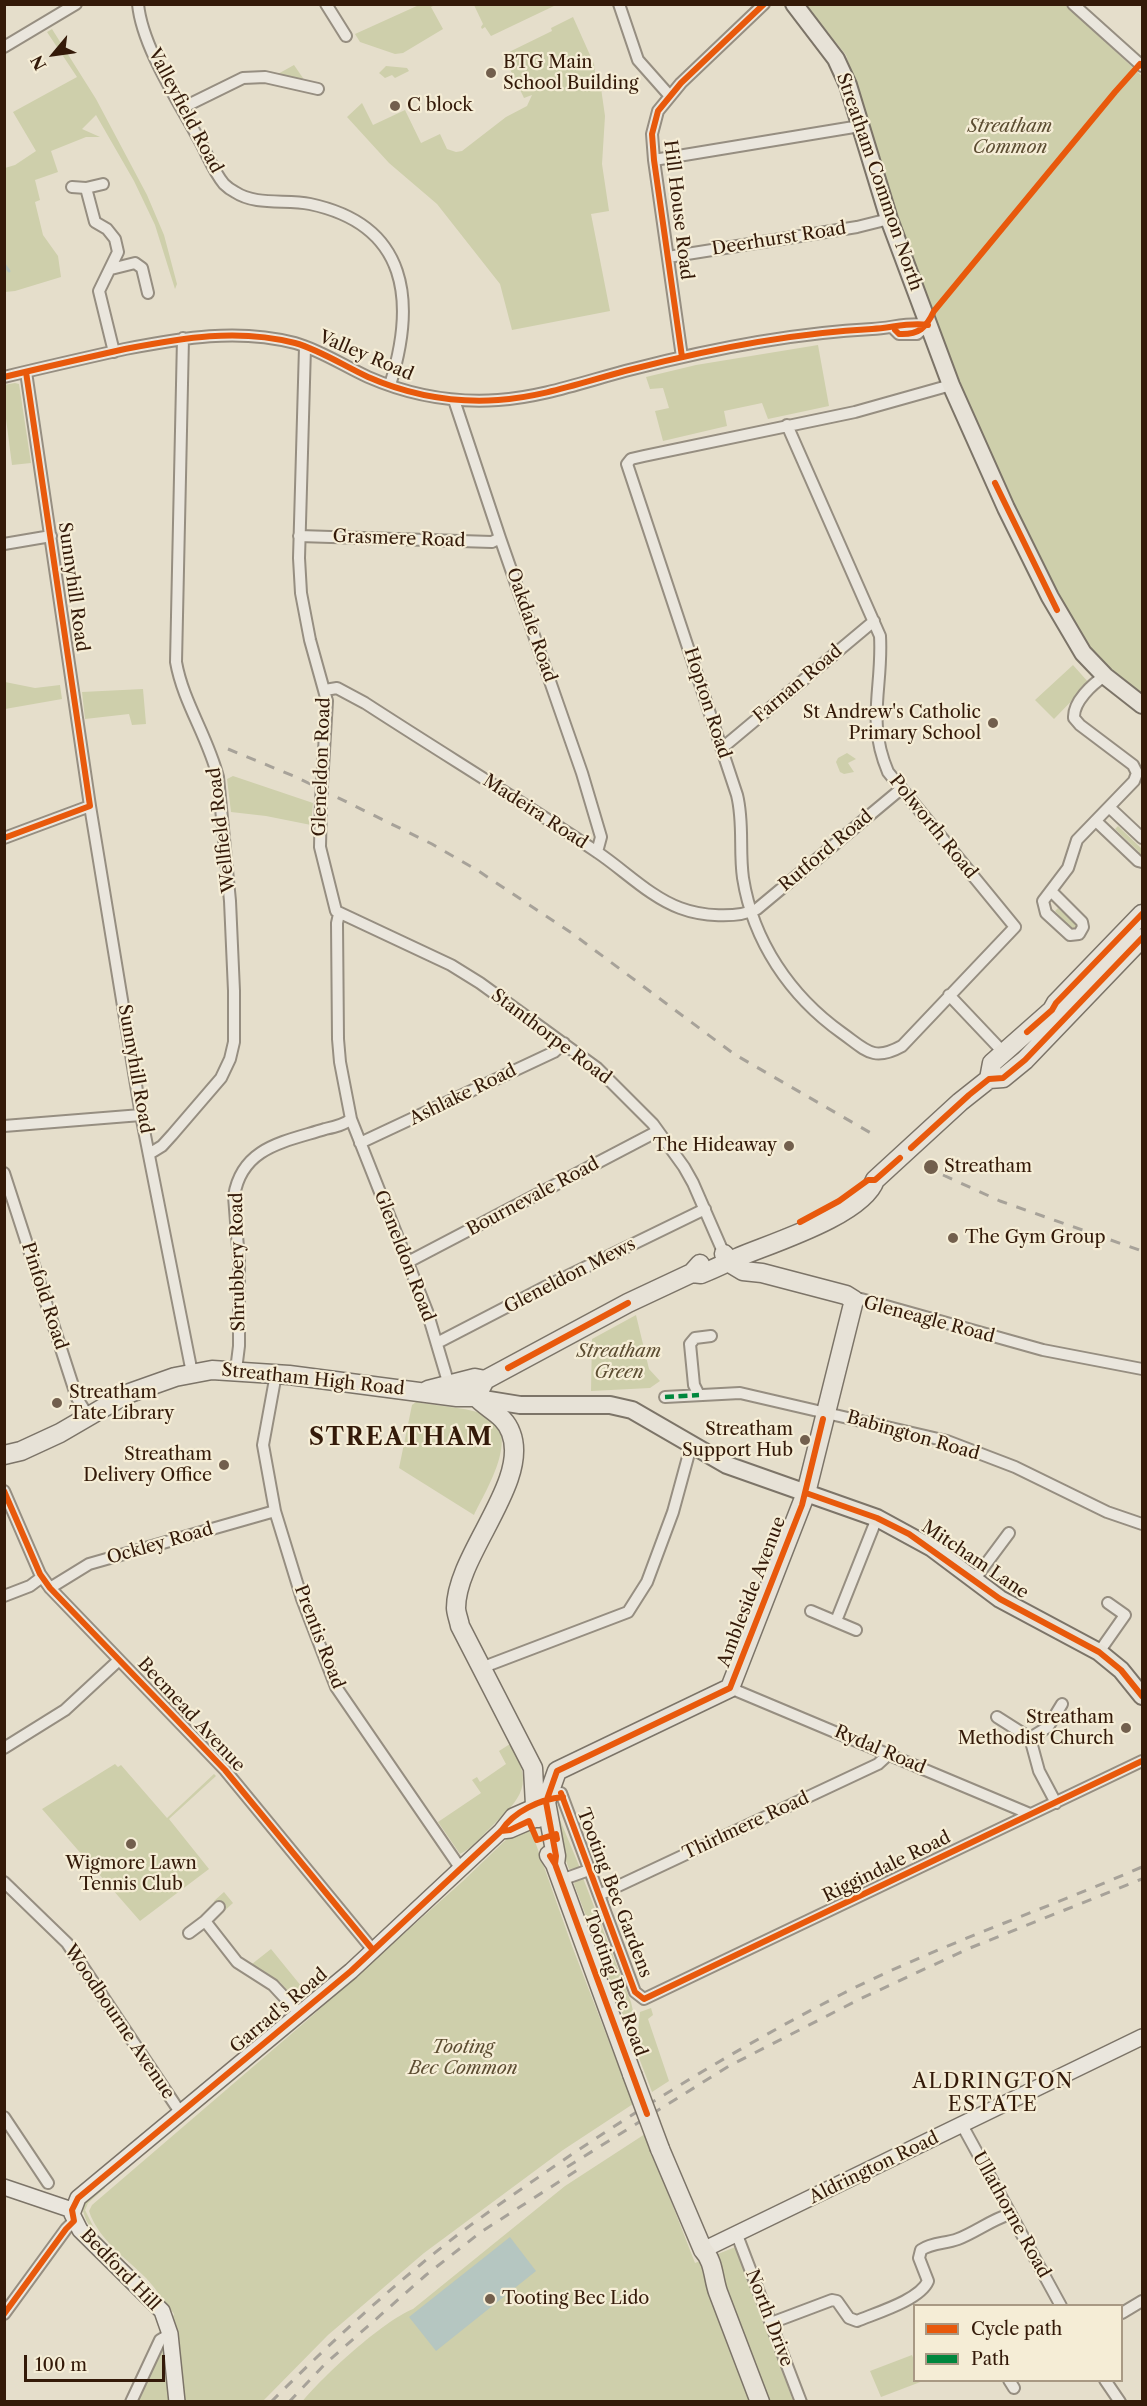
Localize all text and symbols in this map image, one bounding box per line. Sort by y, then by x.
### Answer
north arrow [24,24,84,84]
street label: Valleyfield Road [143,45,227,177]
text: N [26,52,50,74]
place label: BTG Main School Building [503,52,638,94]
marker: BTG Main School Building [484,66,498,80]
street label: Streatham Common North [832,70,926,294]
place label: C block [407,95,473,117]
marker: C block [388,99,402,113]
park label: Streatham Common [968,116,1052,158]
street label: Hill House Road [659,139,697,281]
street label: Deerhurst Road [710,218,848,260]
street label: Valley Road [315,326,417,386]
street label: Sunnyhill Road [53,521,93,653]
street label: Grasmere Road [332,526,466,552]
street label: Oakdale Road [501,565,561,685]
street label: Farnan Road [749,641,847,727]
street label: Hopton Road [679,645,735,761]
street label: Gleneldon Road [309,697,335,837]
place label: St Andrew's Catholic Primary School [803,702,981,744]
marker: St Andrew's Catholic Primary School [986,716,1000,730]
street label: Wellfield Road [204,766,240,894]
street label: Madeira Road [479,770,591,854]
street label: Polworth Road [884,771,982,883]
street label: Rutford Road [775,806,877,896]
street label: Stanthorpe Road [487,985,615,1089]
street label: Sunnyhill Road [113,1003,157,1135]
street label: Ashlake Road [406,1060,520,1130]
place label: The Hideaway [653,1135,777,1157]
marker: The Hideaway [782,1139,796,1153]
street label: Bournevale Road [463,1153,603,1241]
place label: Streatham [944,1156,1032,1178]
marker: Streatham [922,1158,940,1176]
street label: Gleneldon Road [369,1187,439,1325]
street label: Shrubbery Road [226,1192,250,1332]
place label: The Gym Group [965,1227,1106,1249]
marker: The Gym Group [946,1231,960,1245]
street label: Gleneldon Mews [501,1234,639,1318]
street label: Pinfold Road [17,1240,71,1352]
street label: Gleneagle Road [861,1292,997,1348]
park label: Streatham Green [577,1341,661,1384]
street label: Streatham High Road [221,1360,405,1400]
place label: Streatham Tate Library [69,1382,174,1424]
marker: Streatham Tate Library [50,1396,64,1410]
street label: Babington Road [844,1407,982,1465]
place label: Streatham Support Hub [682,1419,793,1462]
district label: STREATHAM [309,1424,493,1452]
marker: Streatham Support Hub [798,1433,812,1447]
place label: Streatham Delivery Office [83,1444,212,1486]
marker: Streatham Delivery Office [217,1458,231,1472]
street label: Ambleside Avenue [713,1514,791,1670]
street label: Mitcham Lane [917,1516,1033,1604]
street label: Ockley Road [105,1519,215,1569]
street label: Prentis Road [289,1582,349,1692]
street label: Becmead Avenue [133,1653,249,1777]
place label: Streatham Methodist Church [958,1707,1114,1750]
street label: Rydal Road [831,1721,929,1779]
marker: Streatham Methodist Church [1119,1721,1133,1735]
street label: Thirlmere Road [679,1787,813,1865]
street label: Tooting Bec Gardens [572,1805,656,1981]
street label: Riggindale Road [820,1827,954,1907]
marker: Wigmore Lawn Tennis Club [124,1837,138,1851]
place label: Wigmore Lawn Tennis Club [65,1853,197,1896]
street label: Tooting Bec Road [579,1909,651,2059]
street label: Woodbourne Avenue [59,1941,179,2103]
street label: Garrad's Road [226,1964,332,2058]
park label: Tooting Bec Common [408,2037,518,2080]
district label: ALDRINGTON ESTATE [912,2070,1074,2117]
street label: Aldrington Road [806,2127,942,2209]
street label: Ullathorne Road [967,2148,1055,2282]
street label: Bedford Hill [76,2225,164,2315]
street label: North Drive [741,2266,797,2370]
place label: Tooting Bec Lido [502,2288,649,2310]
marker: Tooting Bec Lido [483,2292,497,2306]
legend [913,2304,1123,2382]
text: Cycle path [971,2318,1062,2340]
scale bar [27,2343,168,2381]
text: Path [971,2348,1010,2370]
text: 100 m [35,2354,87,2376]

